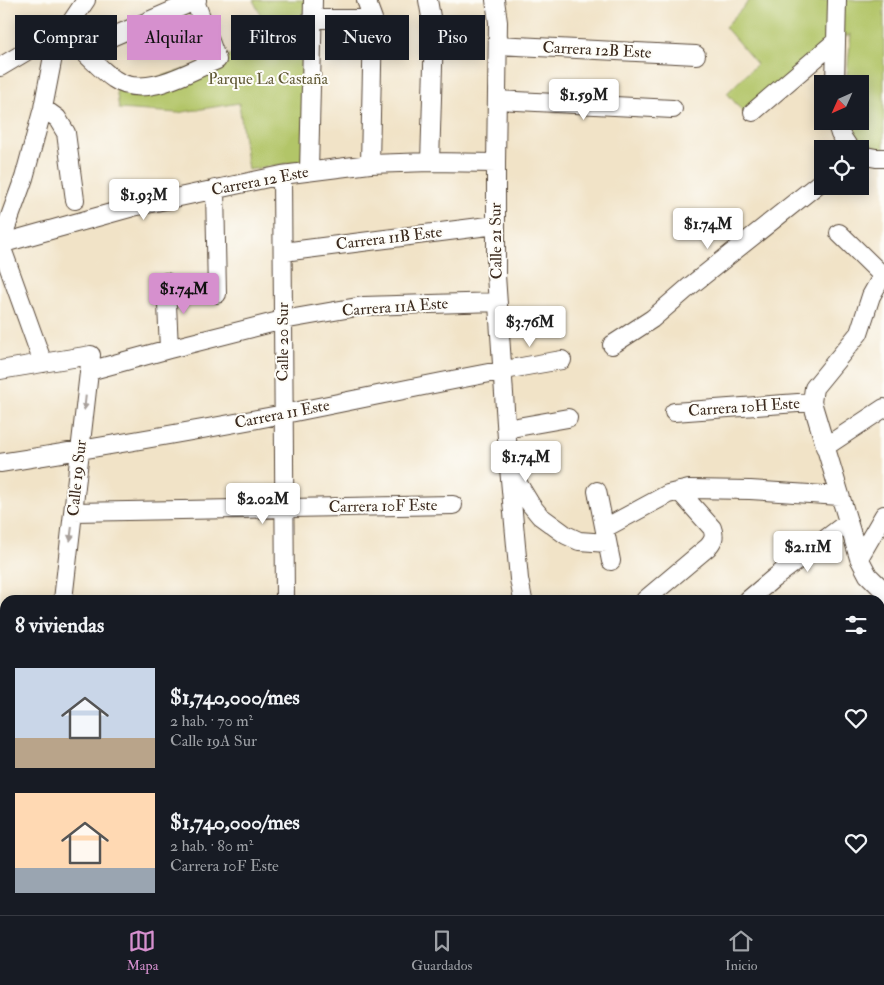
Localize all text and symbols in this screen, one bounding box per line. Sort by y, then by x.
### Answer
chip: Comprar [15,15,117,60]
chip: Alquilar [127,15,221,60]
chip: Filtros [231,15,315,60]
chip: Nuevo [325,15,409,60]
chip: Piso [419,15,485,60]
street label: Carrera 12B Este [542,37,652,63]
park label: Parque La Castaña [208,69,328,89]
north arrow [814,75,869,130]
map controls [814,75,869,195]
pin: $1.59M [543,78,625,121]
text: $1.59M [560,85,608,105]
button: locate [814,140,869,195]
street label: Carrera 12 Este [210,162,311,200]
pin: $1.93M [103,178,185,221]
text: $1.93M [120,185,168,205]
street label: Calle 21 Sur [485,202,507,280]
pin: $1.74M [667,208,749,250]
text: $1.74M [684,214,732,234]
street label: Carrera 11B Este [335,222,444,254]
pin: $1.74M [143,272,225,315]
text: $1.74M [160,279,208,299]
street label: Carrera 11A Este [341,293,449,321]
street label: Calle 20 Sur [273,302,293,382]
pin: $3.76M [489,306,571,348]
text: $3.76M [506,312,554,332]
street label: Carrera 10H Este [688,393,801,421]
one-way arrow [81,395,89,411]
street label: Carrera 11 Este [233,395,332,433]
street label: Calle 19 Sur [63,439,91,517]
pin: $1.74M [485,440,567,483]
text: $1.74M [502,447,550,467]
pin: $2.02M [222,482,304,525]
text: $2.02M [237,489,289,509]
street label: Carrera 10F Este [328,495,438,517]
one-way arrow [67,526,75,542]
pin: $2.11M [767,530,849,573]
text: $2.11M [784,537,832,557]
icon: filters [842,611,870,639]
text: 8 viviendas [15,612,104,639]
text: $1,740,000/mes [170,684,300,711]
icon: home [55,688,115,748]
icon: heart [842,704,870,732]
text: 2 hab. · 70 m² [170,711,253,731]
text: Calle 19A Sur [170,731,257,751]
text: $1,740,000/mes [170,809,300,836]
icon: home [55,813,115,873]
icon: heart [842,829,870,857]
text: 2 hab. · 80 m² [170,836,253,856]
text: Carrera 10F Este [170,856,279,876]
tab: Mapa [126,927,158,974]
tab: Guardados [411,927,472,974]
tab: Inicio [725,927,758,974]

